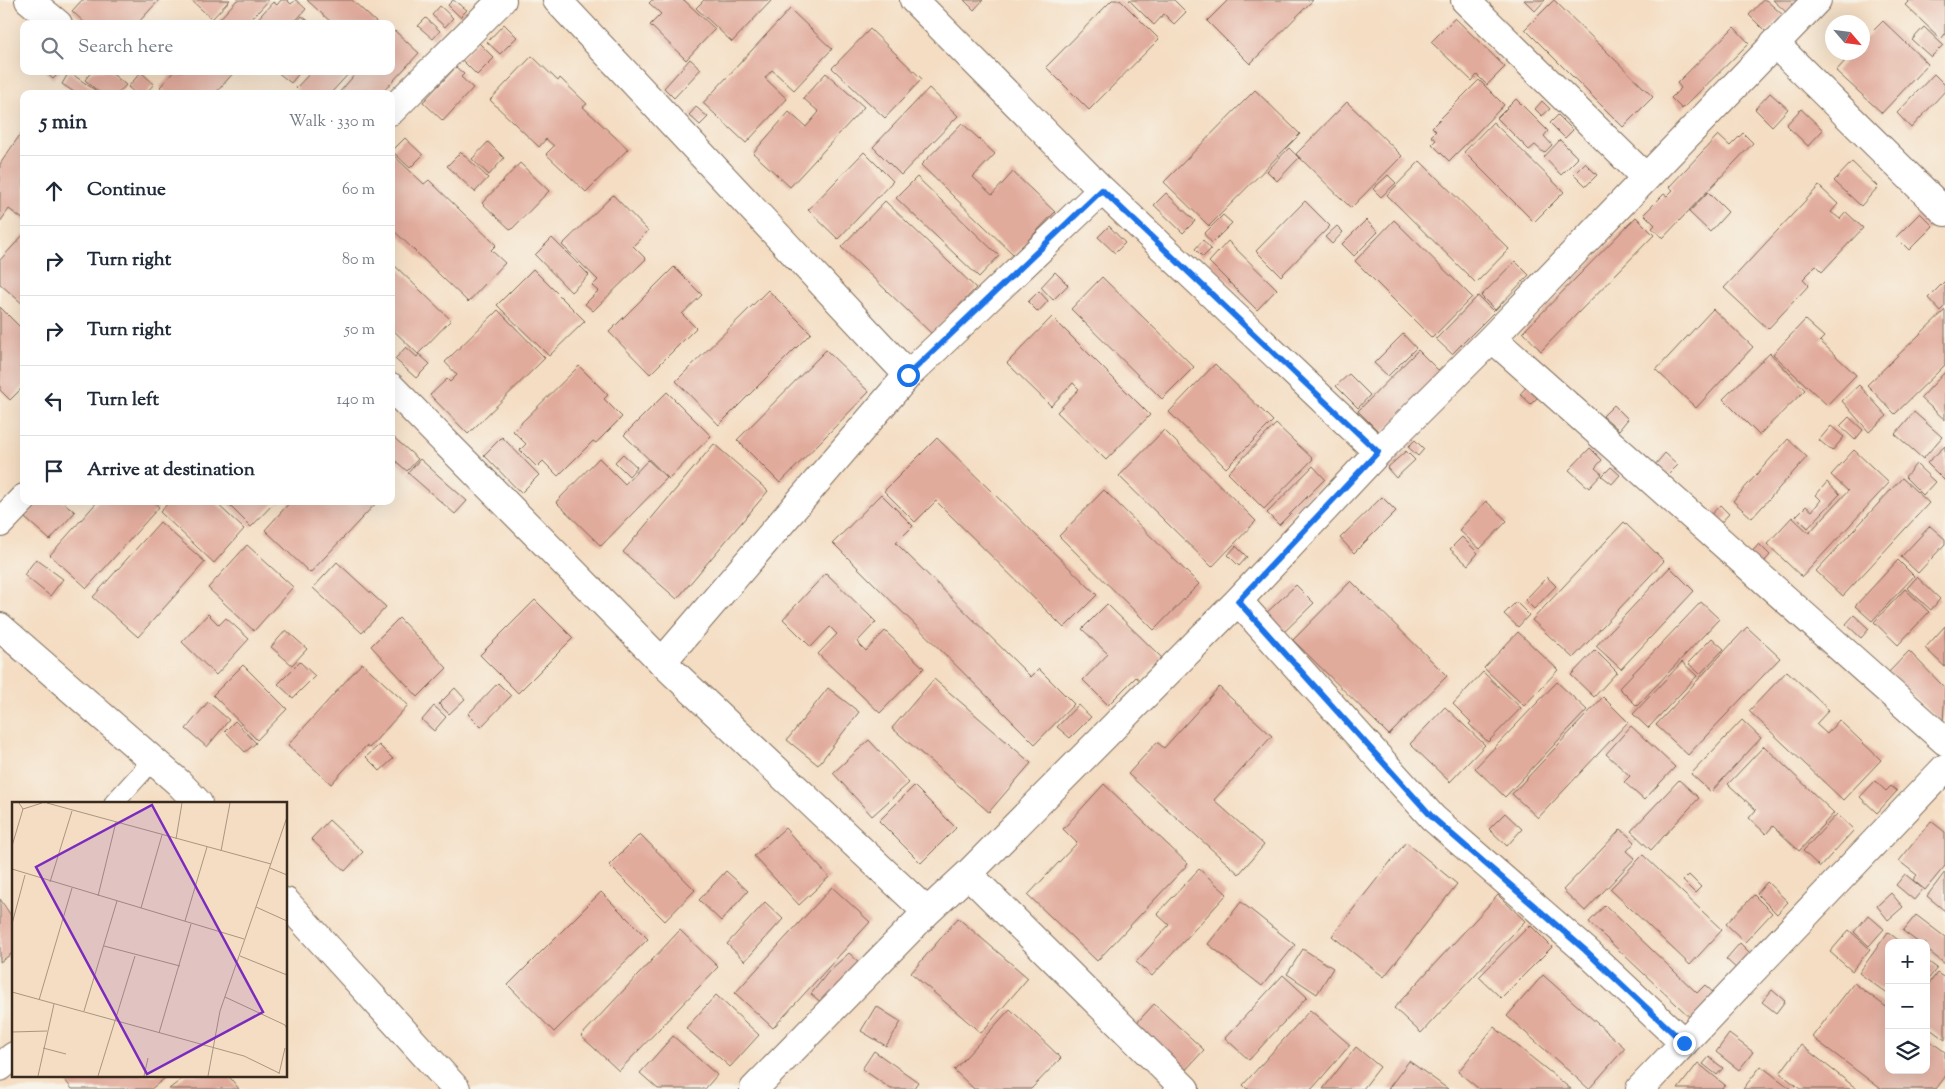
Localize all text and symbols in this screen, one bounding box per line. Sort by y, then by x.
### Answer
north arrow [1825,15,1870,60]
search box [20,20,395,75]
icon: search [38,34,66,62]
text: Search here [78,34,173,61]
text: 5 min [40,108,87,138]
text: Walk · 330 m [289,111,375,134]
icon: ahead [40,177,68,205]
text: Continue [87,177,166,204]
text: 60 m [342,179,375,202]
icon: right [40,247,68,275]
text: Turn right [87,247,171,274]
text: 80 m [342,249,375,272]
icon: right [40,317,68,345]
text: Turn right [87,317,171,344]
text: 50 m [344,319,375,342]
route start [897,364,920,387]
icon: left [40,387,68,415]
text: Turn left [87,387,159,414]
text: 140 m [337,389,375,412]
icon: arrive [40,457,68,485]
text: Arrive at destination [87,457,255,484]
inset map [12,802,288,1076]
map controls [1885,939,1930,1074]
button: + [1885,939,1930,984]
button: − [1885,984,1930,1029]
button: layers [1885,1029,1930,1074]
route end [1673,1032,1696,1055]

